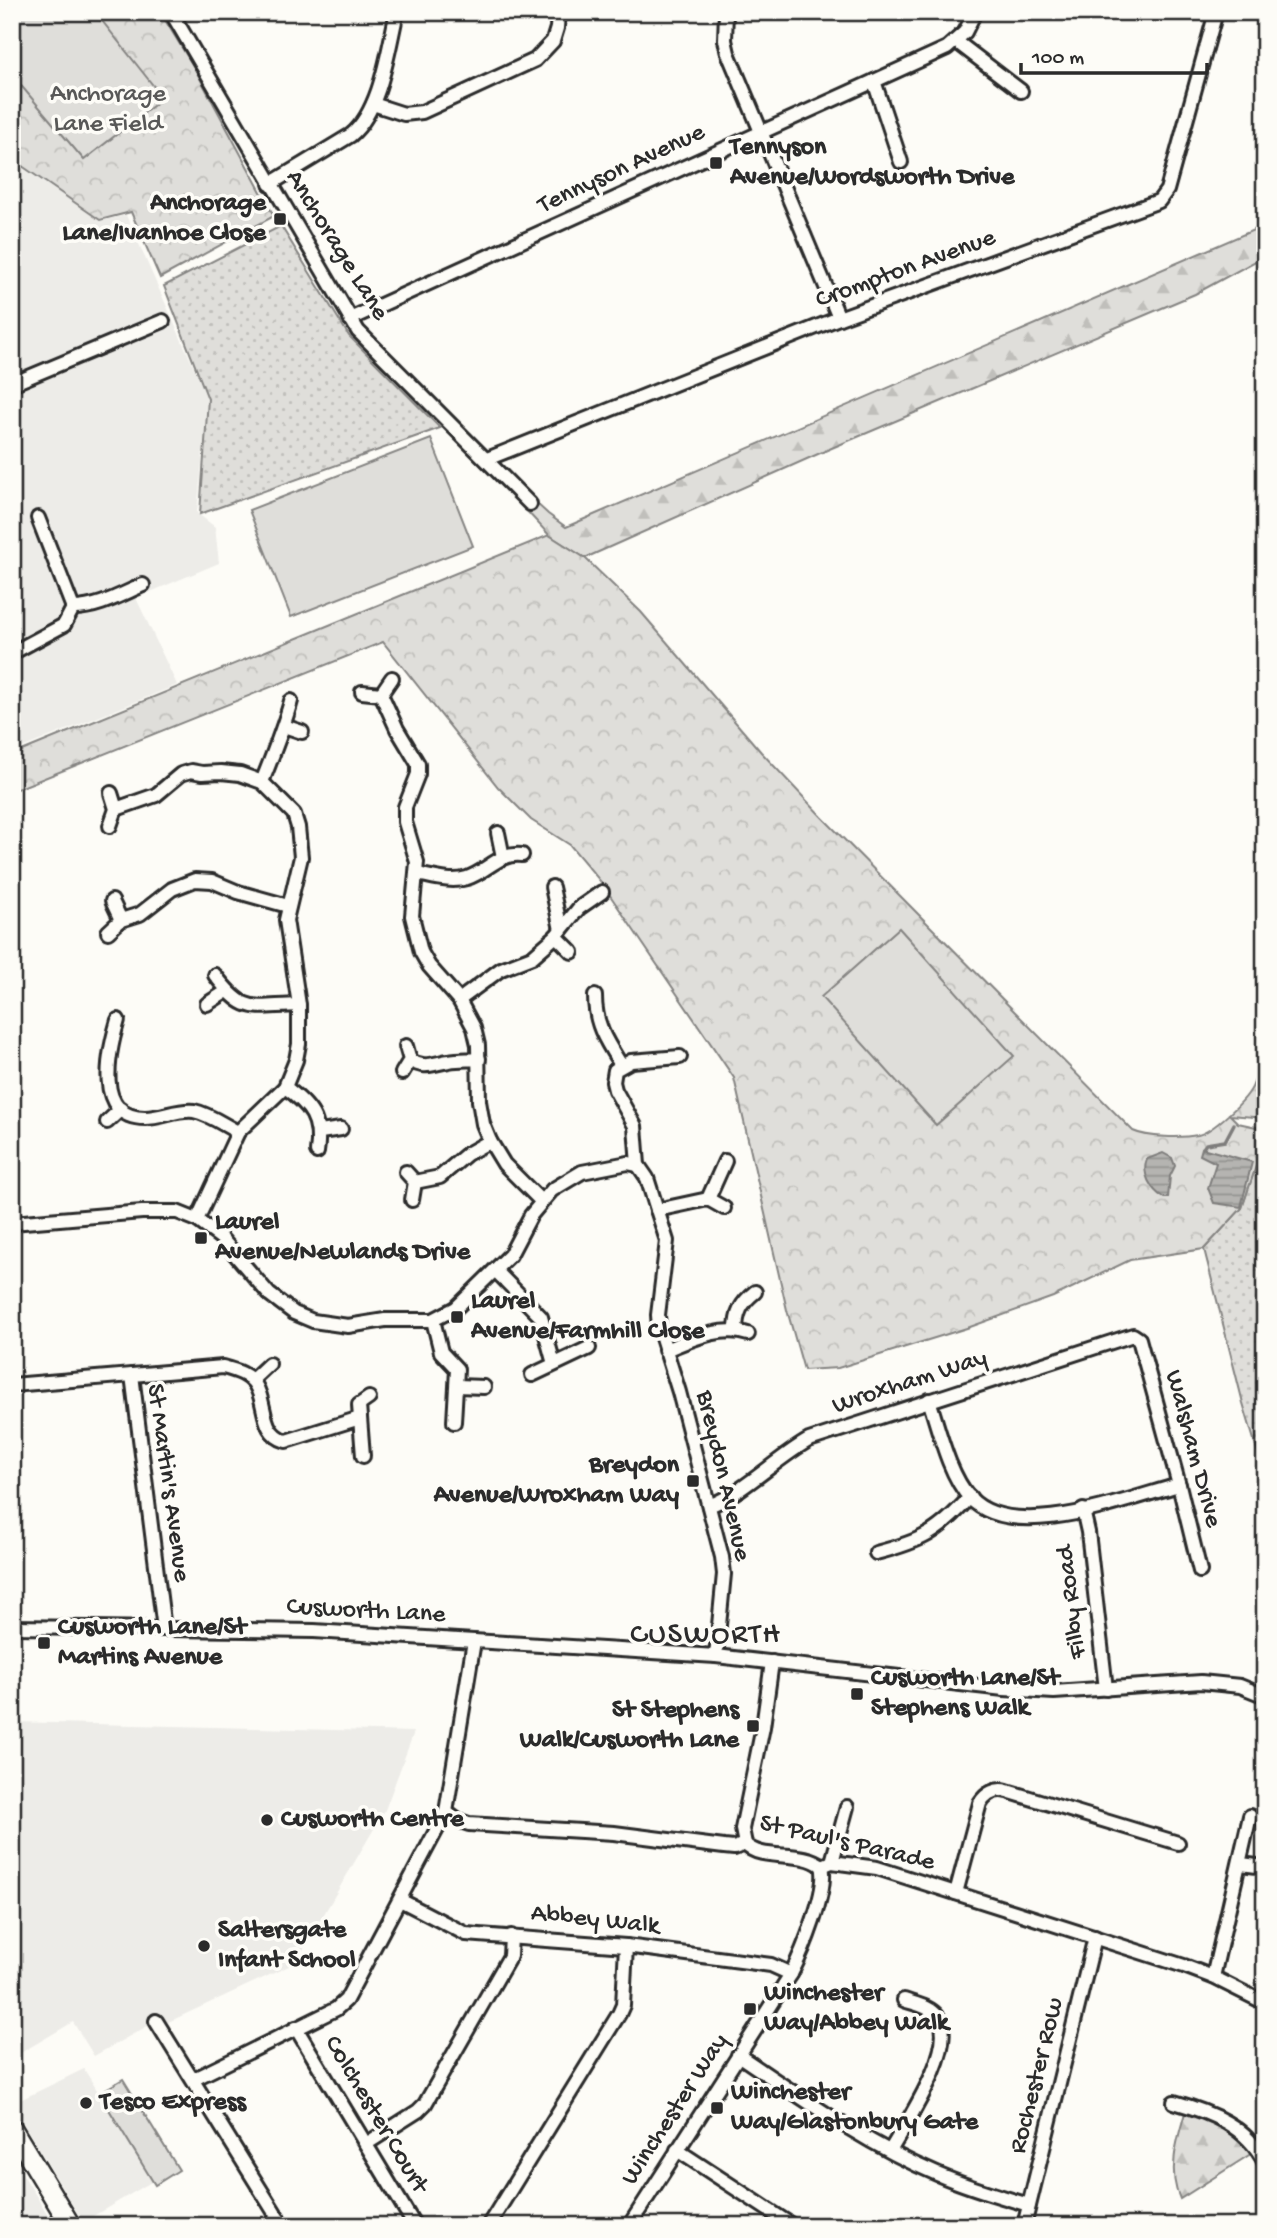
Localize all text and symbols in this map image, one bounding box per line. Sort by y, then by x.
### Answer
scale bar [1021,32,1207,76]
text: 100 m [1031,47,1084,72]
park label: Anchorage Lane Field [50,80,166,141]
street label: Tennyson Avenue [532,118,711,223]
place label: Tennyson Avenue/Wordsworth Drive [728,133,1016,194]
marker: Tennyson Avenue/Wordsworth Drive [708,155,724,171]
street label: Anchorage Lane [277,165,395,328]
place label: Anchorage Lane/Ivanhoe Close [62,189,268,250]
marker: Anchorage Lane/Ivanhoe Close [272,211,288,227]
street label: Crompton Avenue [812,223,1001,317]
place label: Laurel Avenue/Newlands Drive [214,1208,472,1269]
marker: Laurel Avenue/Newlands Drive [193,1230,209,1246]
place label: Laurel Avenue/Farmhill Close [470,1287,706,1348]
marker: Laurel Avenue/Farmhill Close [449,1309,465,1325]
street label: Wroxham Way [829,1343,991,1423]
street label: Walsham Drive [1156,1367,1228,1532]
street label: St Martin's Avenue [138,1382,196,1585]
street label: Breydon Avenue [687,1387,757,1565]
place label: Breydon Avenue/Wroxham Way [433,1451,680,1512]
marker: Breydon Avenue/Wroxham Way [685,1473,701,1489]
street label: Filby Road [1050,1542,1095,1662]
street label: Cusworth Lane [286,1592,447,1632]
place label: Cusworth Lane/St Martins Avenue [58,1613,248,1674]
district label: CUSWORTH [630,1619,782,1654]
marker: Cusworth Lane/St Martins Avenue [36,1635,52,1651]
place label: Cusworth Lane/St Stephens Walk [871,1664,1061,1725]
marker: Cusworth Lane/St Stephens Walk [849,1686,865,1702]
place label: St Stephens Walk/Cusworth Lane [519,1696,741,1757]
marker: St Stephens Walk/Cusworth Lane [745,1718,761,1734]
place label: Cusworth Centre [281,1805,465,1836]
street label: St Paul's Parade [756,1809,938,1879]
marker: Cusworth Centre [259,1812,275,1828]
street label: Abbey Walk [529,1899,663,1943]
place label: Saltersgate Infant School [218,1916,356,1977]
marker: Saltersgate Infant School [196,1938,212,1954]
place label: Winchester Way/Abbey Walk [763,1979,952,2040]
street label: Rochester Row [1004,1995,1072,2157]
marker: Winchester Way/Abbey Walk [742,2001,758,2017]
street label: Winchester Way [615,2028,737,2192]
street label: Colchester Court [316,2031,435,2201]
place label: Winchester Way/Glastonbury Gate [730,2078,980,2139]
place label: Tesco Express [98,2088,247,2119]
marker: Tesco Express [78,2095,94,2111]
marker: Winchester Way/Glastonbury Gate [709,2100,725,2116]

